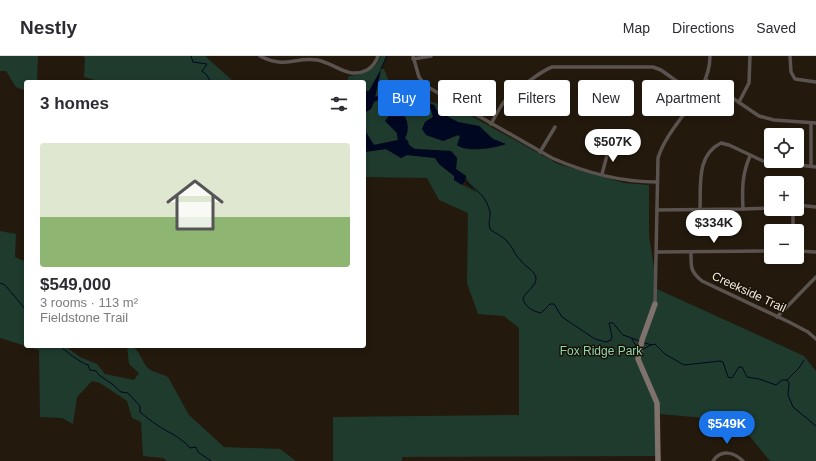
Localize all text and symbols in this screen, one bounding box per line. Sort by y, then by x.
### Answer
text: Nestly [20,17,77,38]
text: Map [623,20,650,36]
text: Directions [672,20,734,36]
text: Saved [756,20,796,36]
chip: Buy [378,80,430,116]
chip: Rent [438,80,496,116]
chip: Filters [504,80,570,116]
chip: New [578,80,634,116]
chip: Apartment [642,80,734,116]
icon: filters [328,93,350,115]
text: 3 homes [40,94,109,113]
map controls [764,128,804,264]
button: locate [764,128,804,168]
pin: $507K [585,129,641,163]
text: $507K [594,134,632,149]
icon: home [159,169,231,241]
button: + [764,176,804,216]
pin: $334K [686,210,742,244]
text: $334K [695,215,733,230]
button: − [764,224,804,264]
street label: Creekside Trail [710,269,788,315]
text: $549,000 [40,275,111,294]
text: 3 rooms · 113 m² [40,295,138,310]
text: Fieldstone Trail [40,310,128,325]
park label: Fox Ridge Park [560,344,643,358]
pin: $549K [699,411,755,445]
text: $549K [708,416,746,431]

